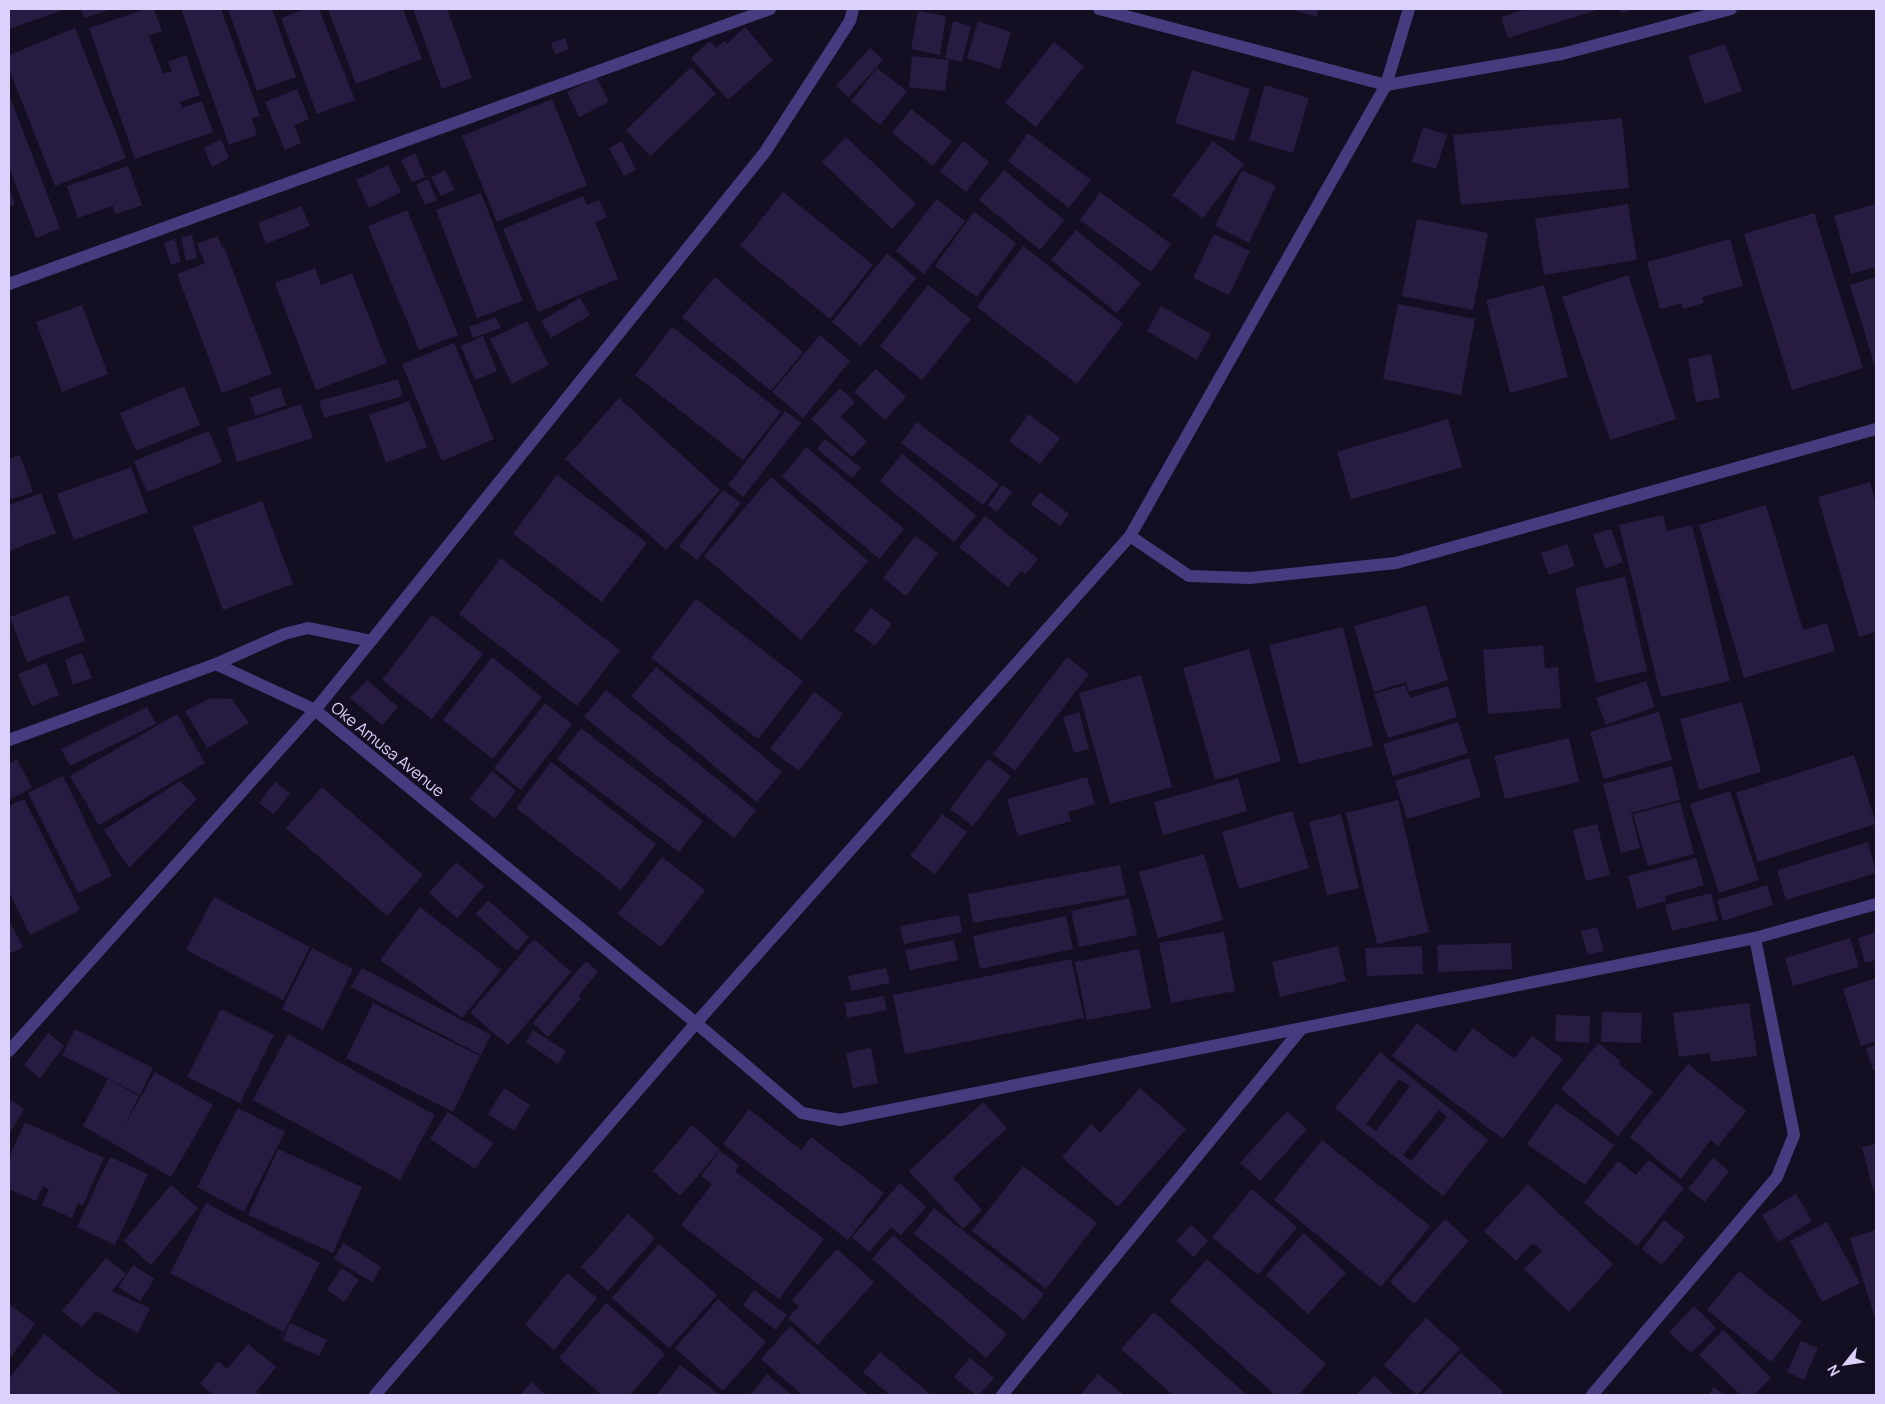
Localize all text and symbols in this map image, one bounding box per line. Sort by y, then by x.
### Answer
street label: Oke Amusa Avenue [327,696,449,802]
north arrow [1820,1339,1870,1389]
text: N [1823,1362,1844,1380]

